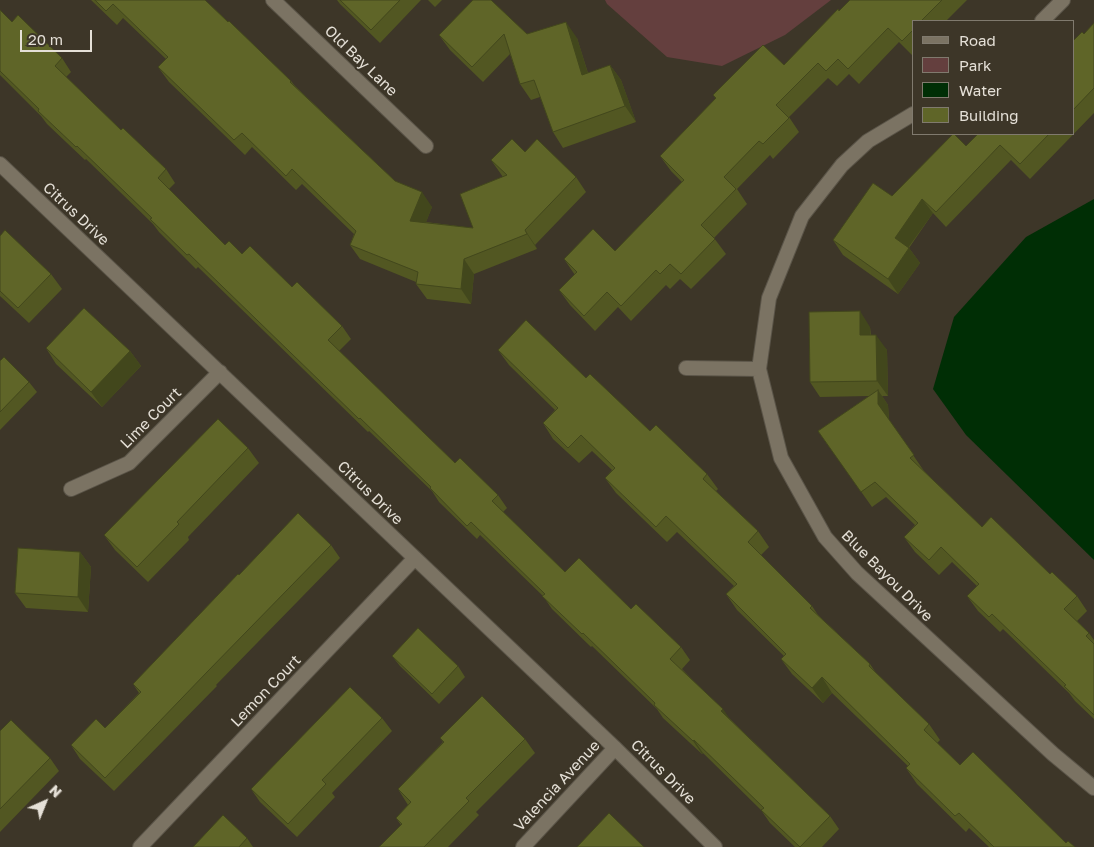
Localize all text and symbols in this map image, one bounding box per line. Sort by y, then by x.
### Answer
scale bar [22,20,95,52]
legend [912,20,1074,135]
street label: Old Bay Lane [321,22,401,100]
text: 20 m [28,30,63,48]
text: Road [959,31,996,49]
text: Park [959,56,991,74]
text: Water [959,81,1002,99]
text: Building [959,106,1019,124]
street label: Citrus Drive [39,179,113,249]
street label: Lime Court [117,384,185,452]
street label: Citrus Drive [334,457,406,529]
street label: Blue Bayou Drive [838,527,936,625]
street label: Lemon Court [227,651,305,731]
street label: Citrus Drive [627,736,699,808]
street label: Valencia Avenue [510,737,604,835]
north arrow [20,777,70,827]
text: N [46,781,65,801]

